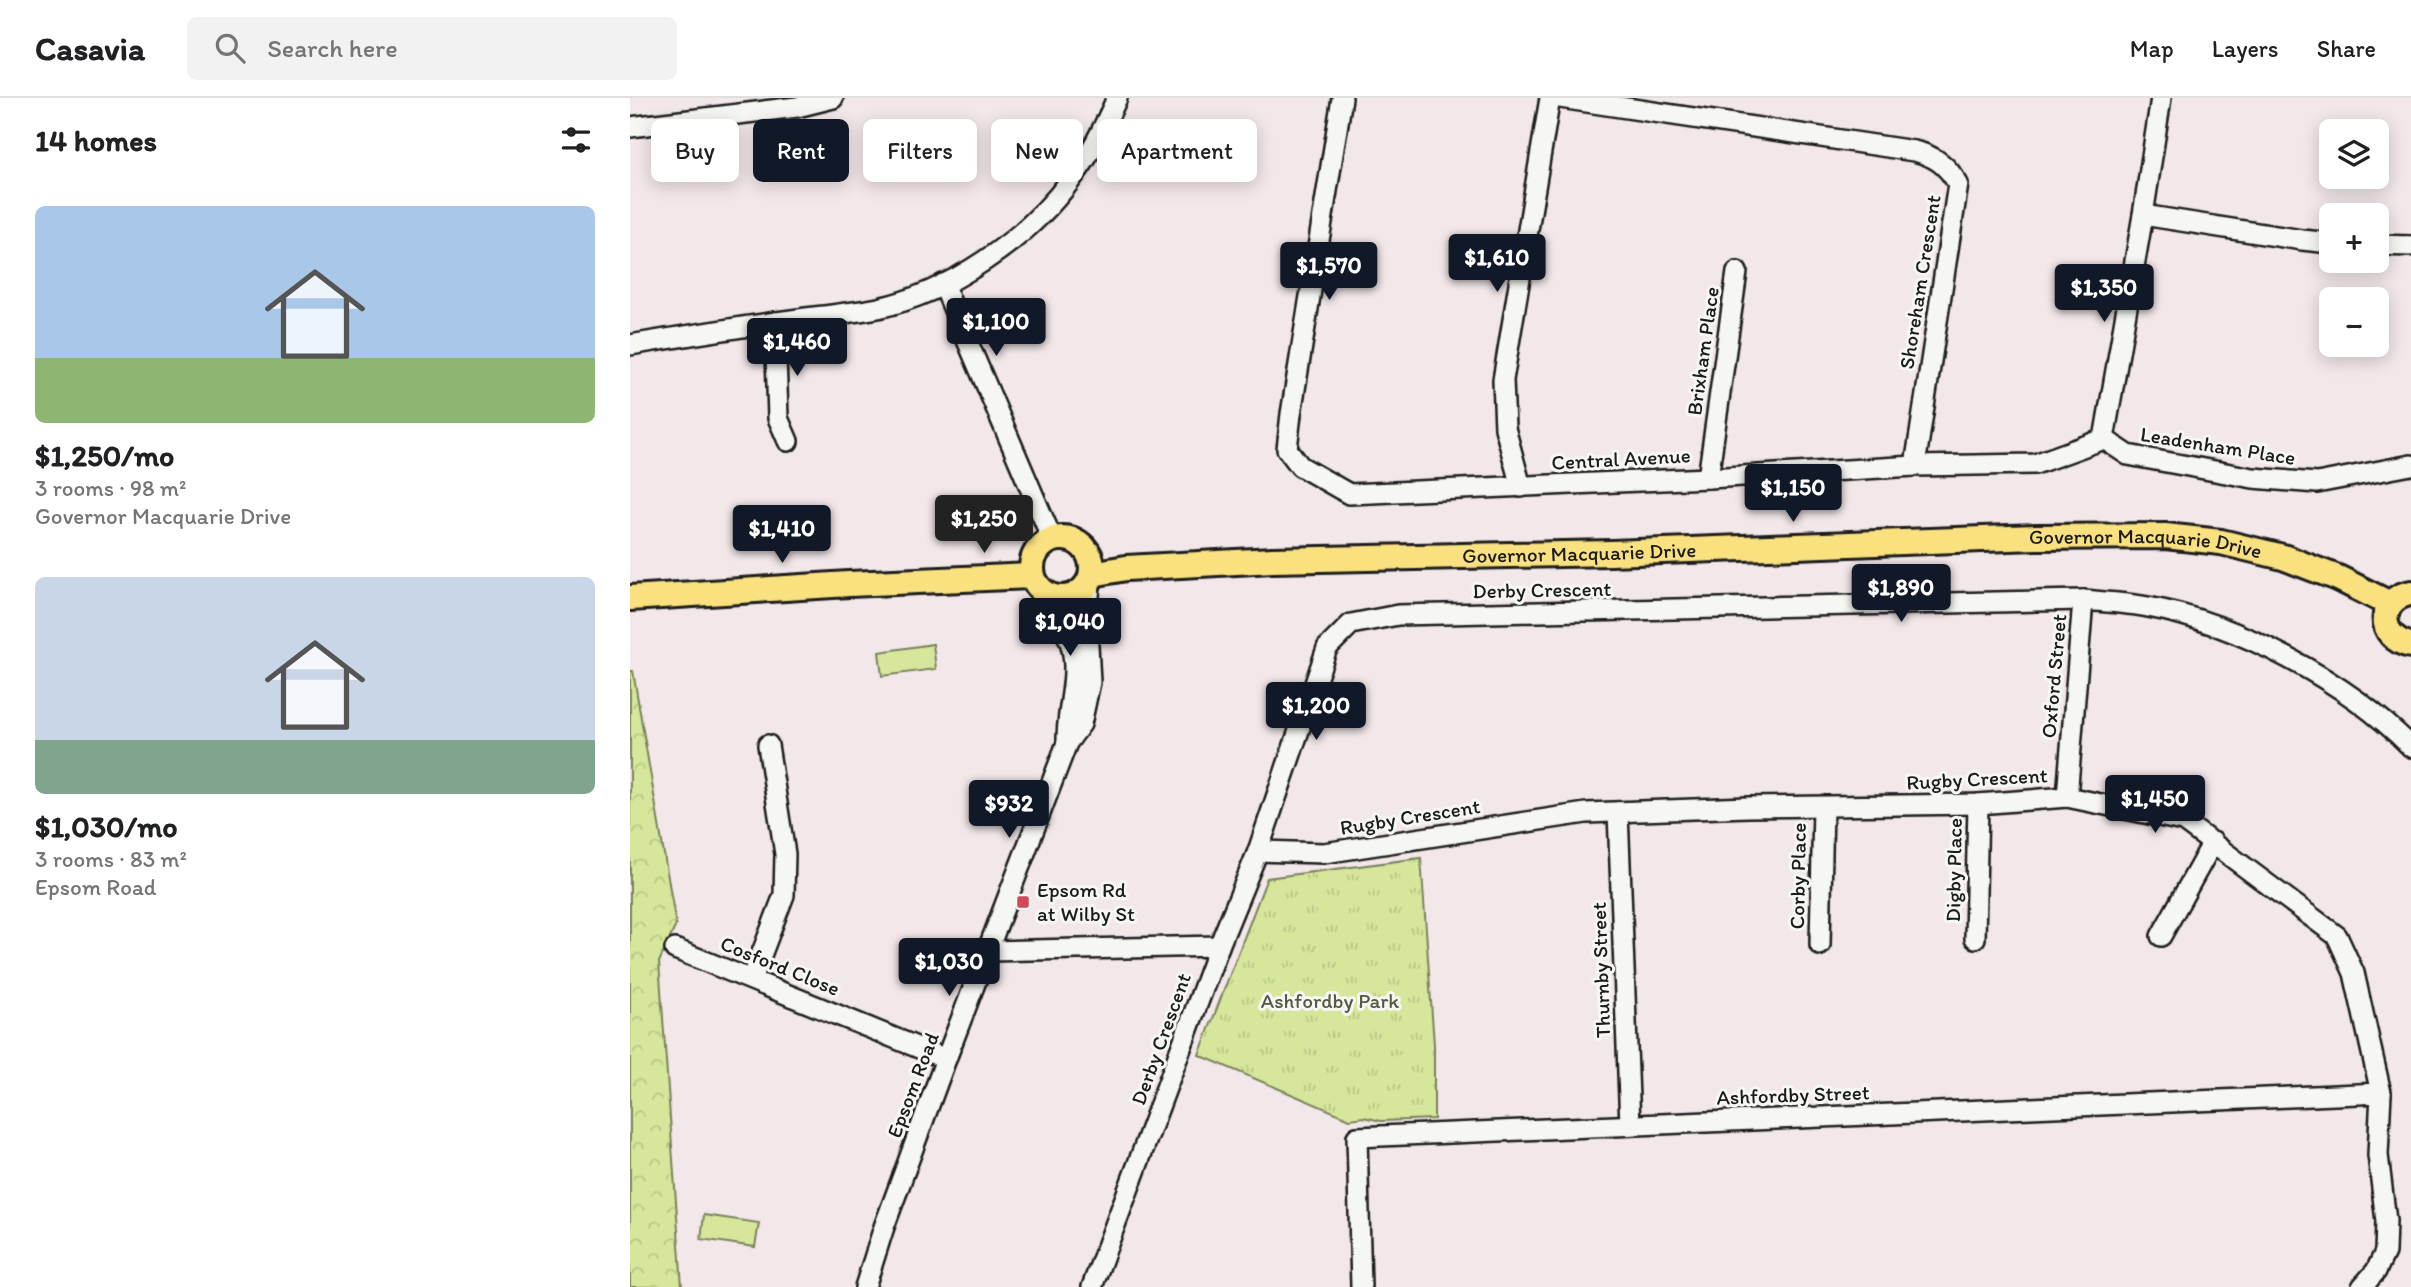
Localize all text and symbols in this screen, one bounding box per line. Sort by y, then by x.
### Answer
search box [187,17,677,80]
text: Casavia [35,29,145,68]
icon: search [211,29,249,67]
text: Search here [267,32,398,64]
text: Map [2130,34,2174,63]
text: Layers [2212,34,2279,63]
text: Share [2317,34,2376,63]
chip: Buy [651,119,739,182]
chip: Rent [753,119,849,182]
chip: Filters [863,119,977,182]
chip: New [991,119,1083,182]
chip: Apartment [1097,119,1257,182]
map controls [2319,119,2389,357]
button: layers [2319,119,2389,189]
icon: filters [557,121,595,159]
text: 14 homes [35,122,157,159]
street label: Shoreham Crescent [1893,193,1946,371]
button: + [2319,203,2389,273]
pin: $1,610 [1440,234,1554,294]
pin: $1,570 [1272,242,1386,302]
text: $1,610 [1465,243,1529,271]
icon: home [252,251,378,377]
text: $1,570 [1296,251,1362,279]
pin: $1,350 [2047,264,2161,324]
text: $1,350 [2071,273,2137,301]
street label: Brixham Place [1681,285,1724,417]
button: − [2319,287,2389,357]
pin: $1,100 [939,299,1053,358]
text: $1,100 [963,307,1029,335]
pin: $1,460 [740,318,854,378]
text: $1,460 [763,327,831,355]
street label: Leadenham Place [2139,421,2297,470]
text: $1,250/mo [35,437,174,474]
street label: Central Avenue [1551,442,1691,475]
pin: $1,150 [1736,464,1850,524]
text: $1,150 [1761,473,1825,501]
text: 3 rooms · 98 m² [35,474,186,502]
pin: $1,250 [927,496,1041,555]
text: Governor Macquarie Drive [35,502,291,530]
text: $1,250 [951,504,1017,532]
pin: $1,410 [725,505,839,565]
text: $1,410 [749,514,815,542]
street label: Governor Macquarie Drive [2029,523,2265,563]
street label: Governor Macquarie Drive [1462,537,1697,568]
pin: $1,890 [1844,564,1958,624]
text: $1,890 [1868,573,1934,601]
street label: Derby Crescent [1472,576,1612,603]
pin: $1,040 [1013,598,1127,658]
text: $1,040 [1035,607,1105,635]
street label: Oxford Street [2036,613,2071,739]
icon: home [252,622,378,748]
pin: $1,200 [1259,682,1373,742]
text: $1,200 [1282,691,1350,719]
street label: Rugby Crescent [1906,762,2048,795]
pin: $1,450 [2098,776,2212,835]
pin: $932 [968,780,1050,840]
text: $1,450 [2121,784,2189,812]
text: $932 [985,789,1033,817]
street label: Rugby Crescent [1338,793,1482,840]
text: $1,030/mo [35,808,178,845]
street label: Digby Place [1940,818,1967,922]
street label: Corby Place [1784,822,1811,929]
text: 3 rooms · 83 m² [35,845,187,873]
text: Epsom Road [35,873,157,901]
place label: Epsom Rd at Wilby St [1037,877,1135,926]
marker: Epsom Rd at Wilby St [1015,894,1031,910]
street label: Thurnby Street [1586,902,1615,1038]
street label: Cosford Close [717,930,843,1001]
pin: $1,030 [892,939,1006,998]
text: $1,030 [915,947,983,975]
street label: Derby Crescent [1125,969,1196,1108]
park label: Ashfordby Park [1261,988,1399,1013]
street label: Epsom Road [881,1028,944,1141]
street label: Ashfordby Street [1716,1079,1870,1110]

